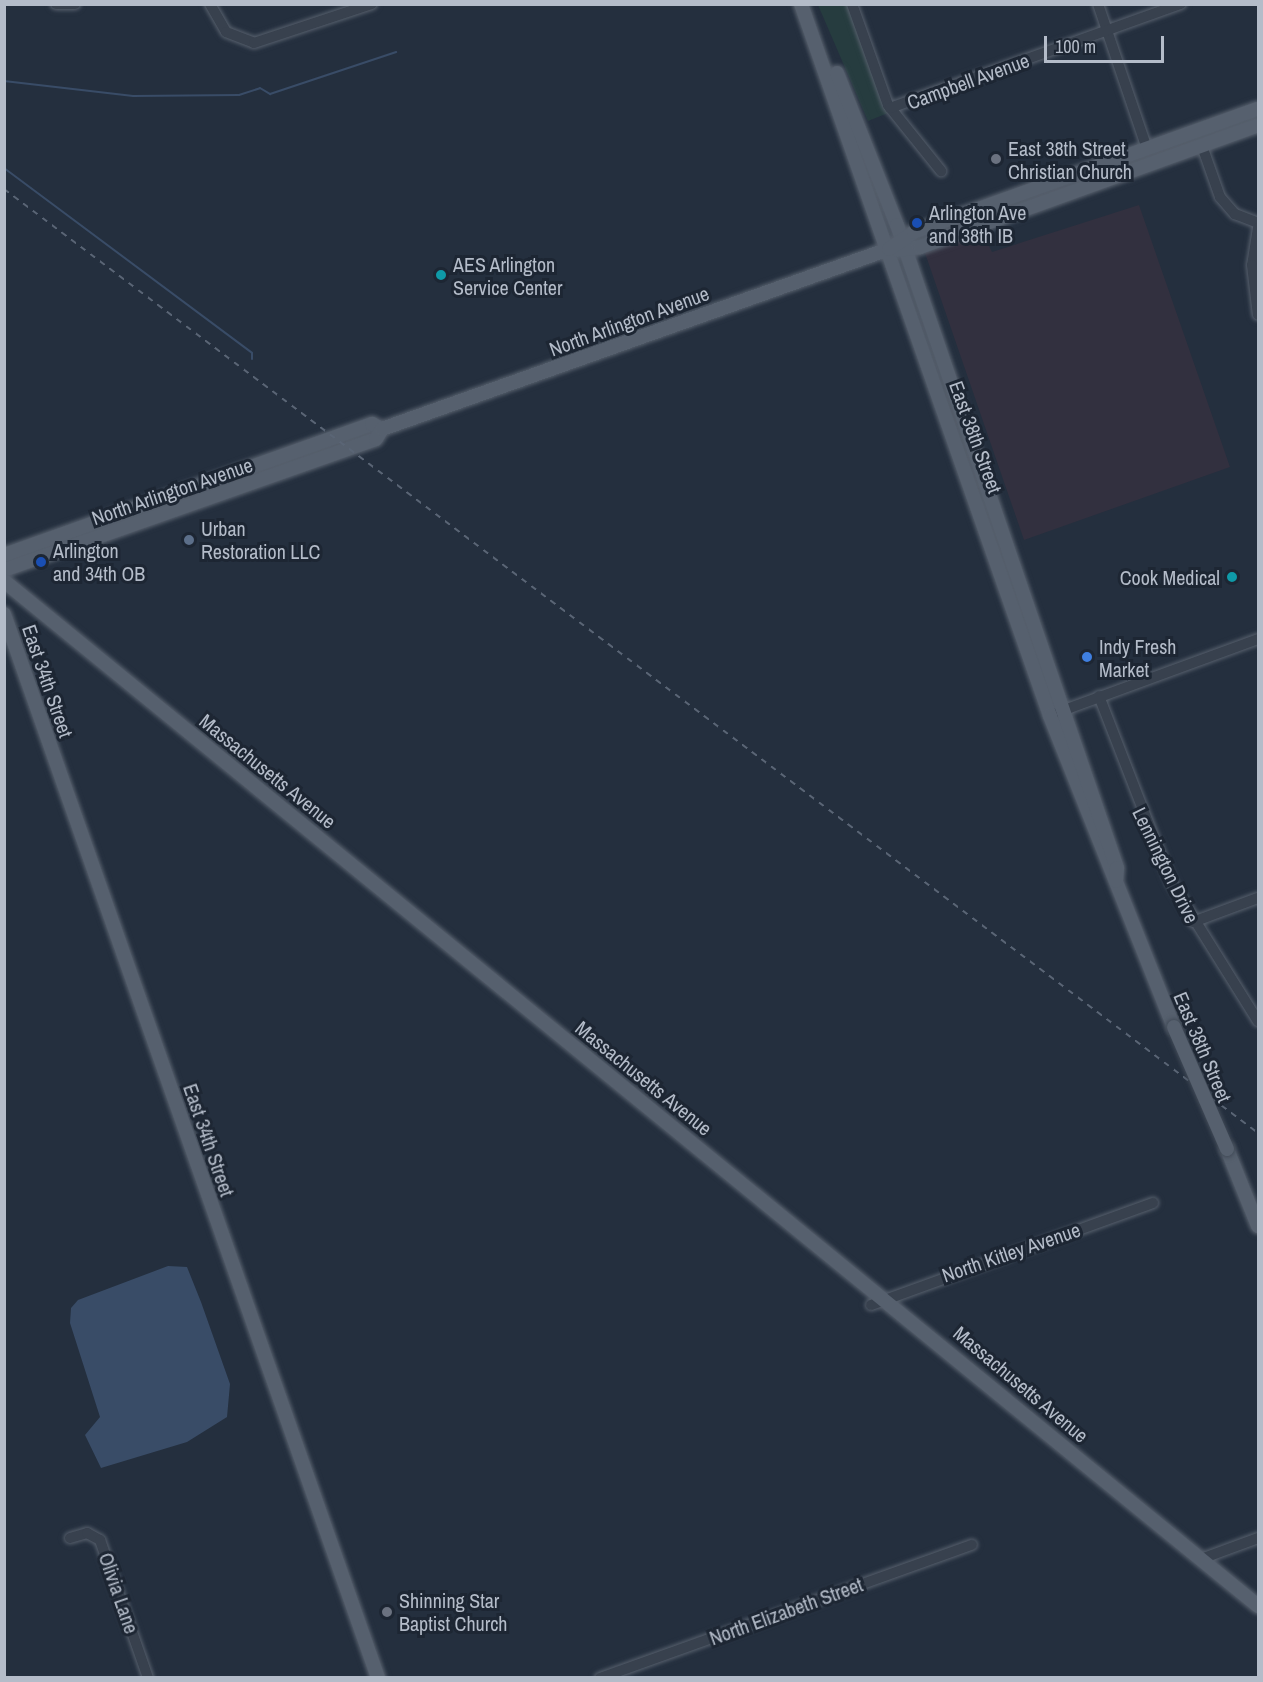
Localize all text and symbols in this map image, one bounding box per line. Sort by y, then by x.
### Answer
scale bar [1047,24,1167,62]
text: 100 m [1055,34,1096,59]
street label: Campbell Avenue [903,48,1033,114]
place label: East 38th Street Christian Church [1008,136,1132,183]
marker: East 38th Street Christian Church [989,152,1003,166]
place label: Arlington Ave and 38th IB [929,200,1027,247]
marker: Arlington Ave and 38th IB [910,216,924,230]
place label: AES Arlington Service Center [453,252,562,299]
marker: AES Arlington Service Center [434,268,448,282]
street label: North Arlington Avenue [545,281,713,361]
street label: East 38th Street [945,378,1007,496]
street label: North Arlington Avenue [88,452,256,530]
place label: Urban Restoration LLC [201,516,320,563]
marker: Urban Restoration LLC [182,533,196,547]
place label: Arlington and 34th OB [53,538,145,585]
marker: Arlington and 34th OB [34,555,48,569]
place label: Cook Medical [1120,565,1220,589]
marker: Cook Medical [1225,570,1239,584]
street label: East 34th Street [18,621,78,741]
place label: Indy Fresh Market [1099,634,1176,681]
marker: Indy Fresh Market [1080,650,1094,664]
street label: Massachusetts Avenue [195,708,341,834]
street label: Lennington Drive [1128,803,1204,927]
street label: East 38th Street [1169,988,1237,1106]
street label: Massachusetts Avenue [571,1015,717,1141]
street label: East 34th Street [179,1080,239,1200]
street label: North Kitley Avenue [938,1217,1084,1287]
street label: Massachusetts Avenue [948,1320,1094,1448]
street label: Olivia Lane [94,1549,144,1637]
street label: North Elizabeth Street [706,1572,866,1650]
place label: Shinning Star Baptist Church [399,1588,507,1635]
marker: Shinning Star Baptist Church [380,1605,394,1619]

